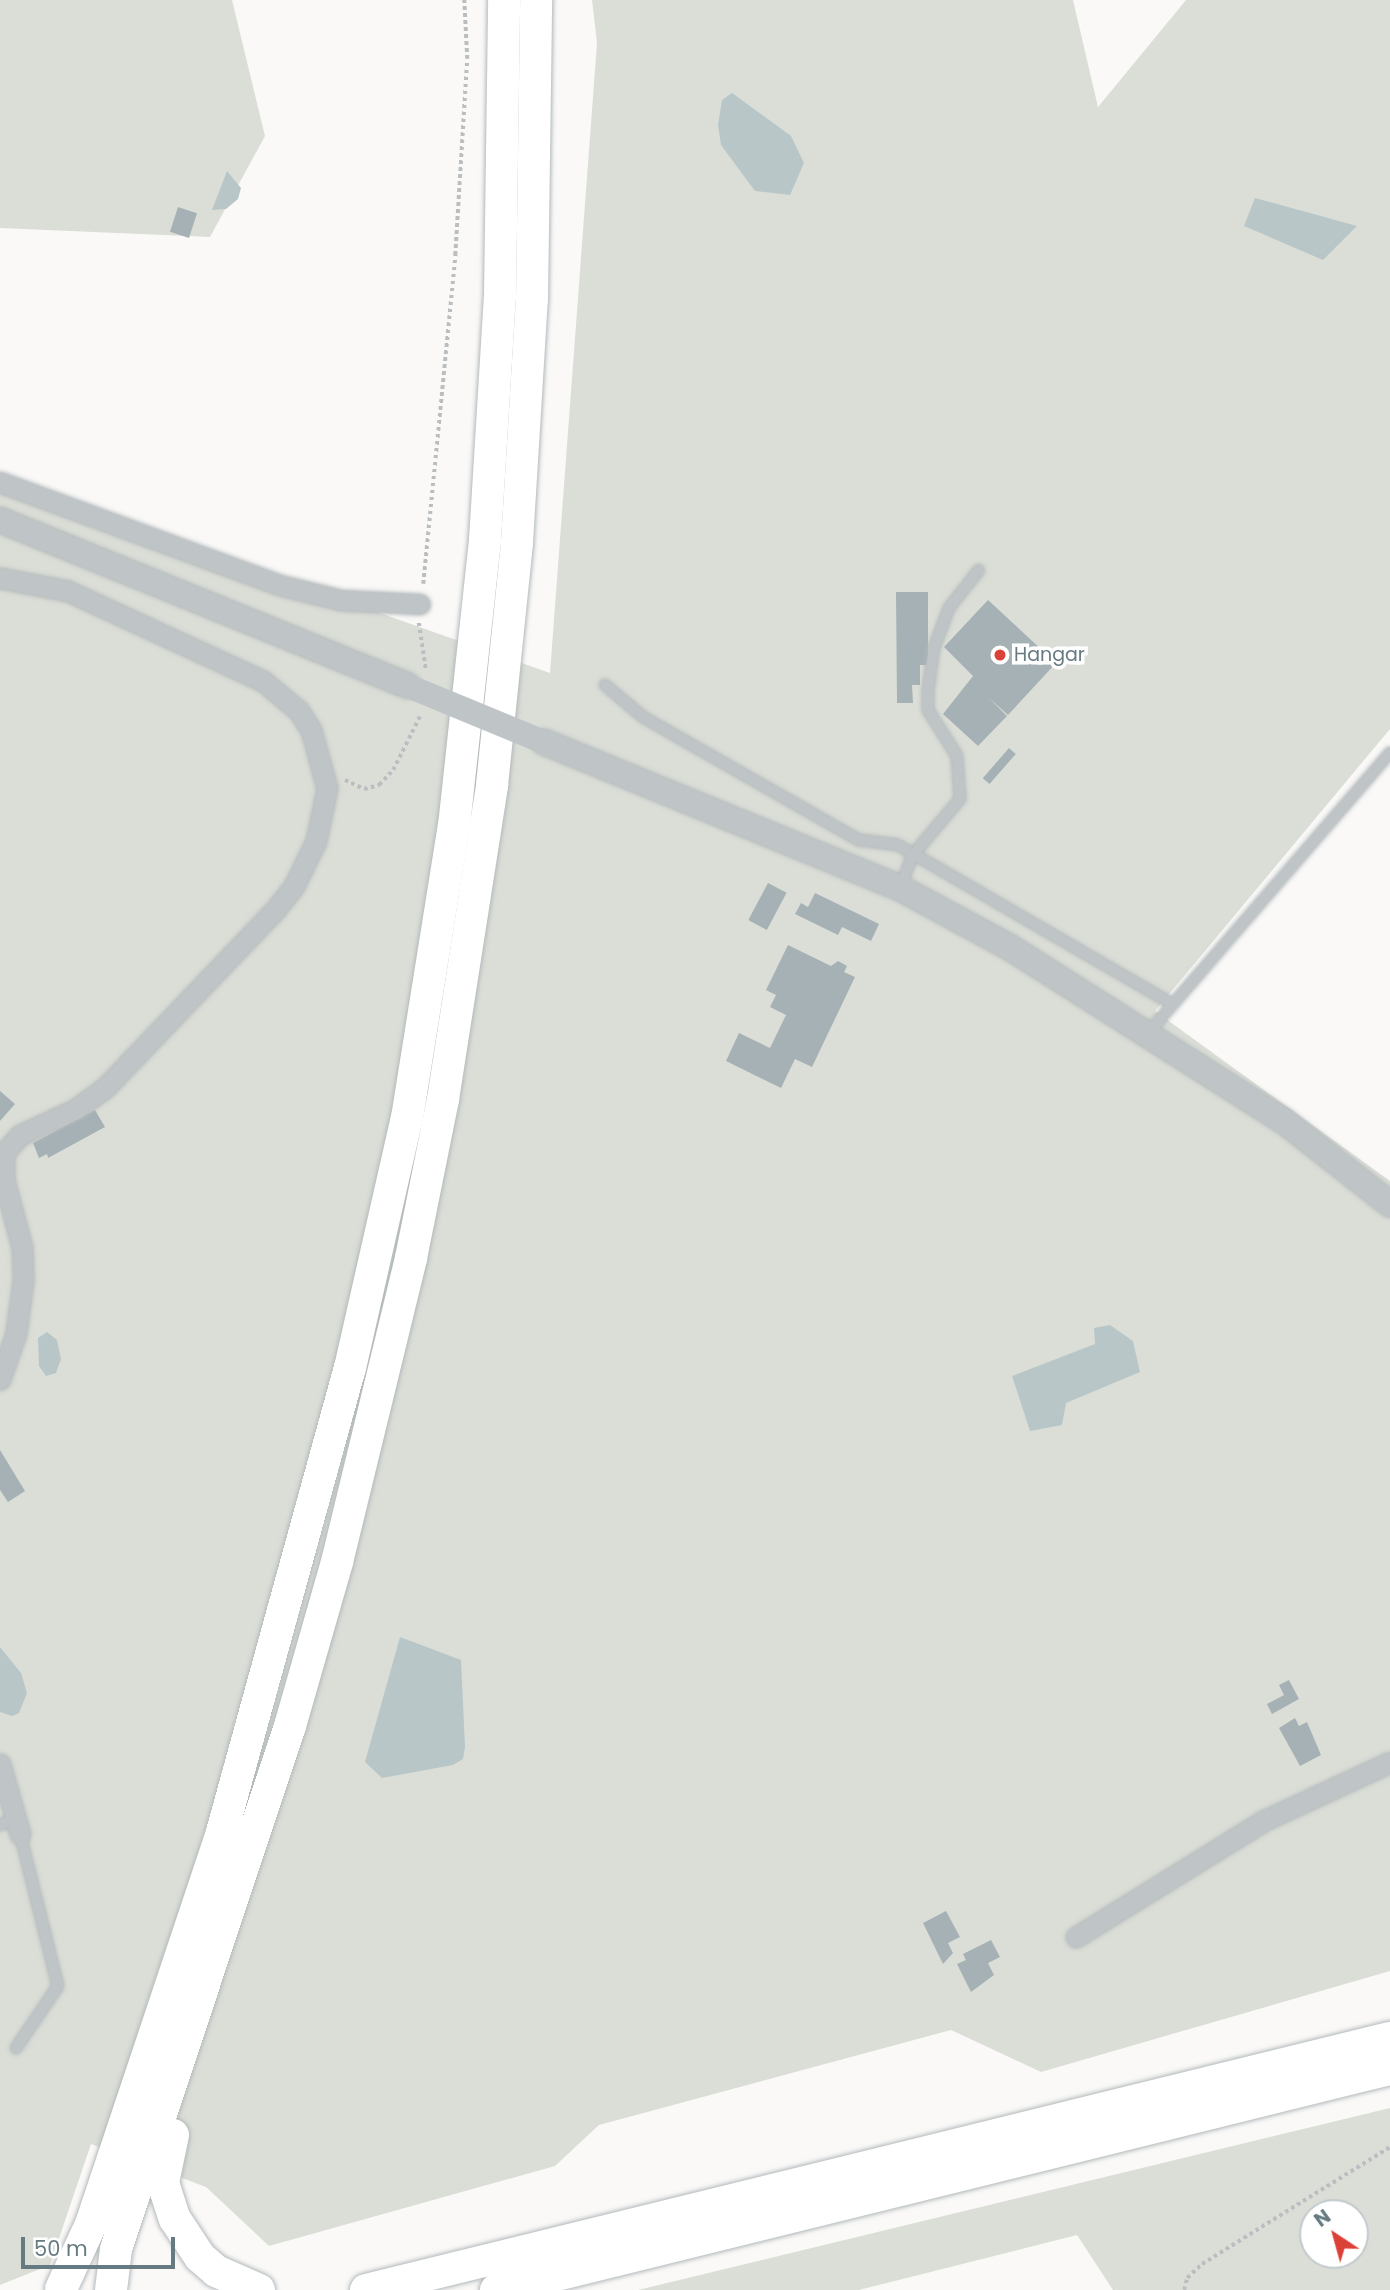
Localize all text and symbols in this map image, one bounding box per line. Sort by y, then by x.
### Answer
place label: Hangar [1014,644,1085,666]
marker: Hangar [992,647,1008,663]
north arrow [1299,2199,1369,2269]
text: N [1309,2203,1336,2233]
scale bar [24,2224,178,2268]
text: 50 m [34,2234,88,2263]

